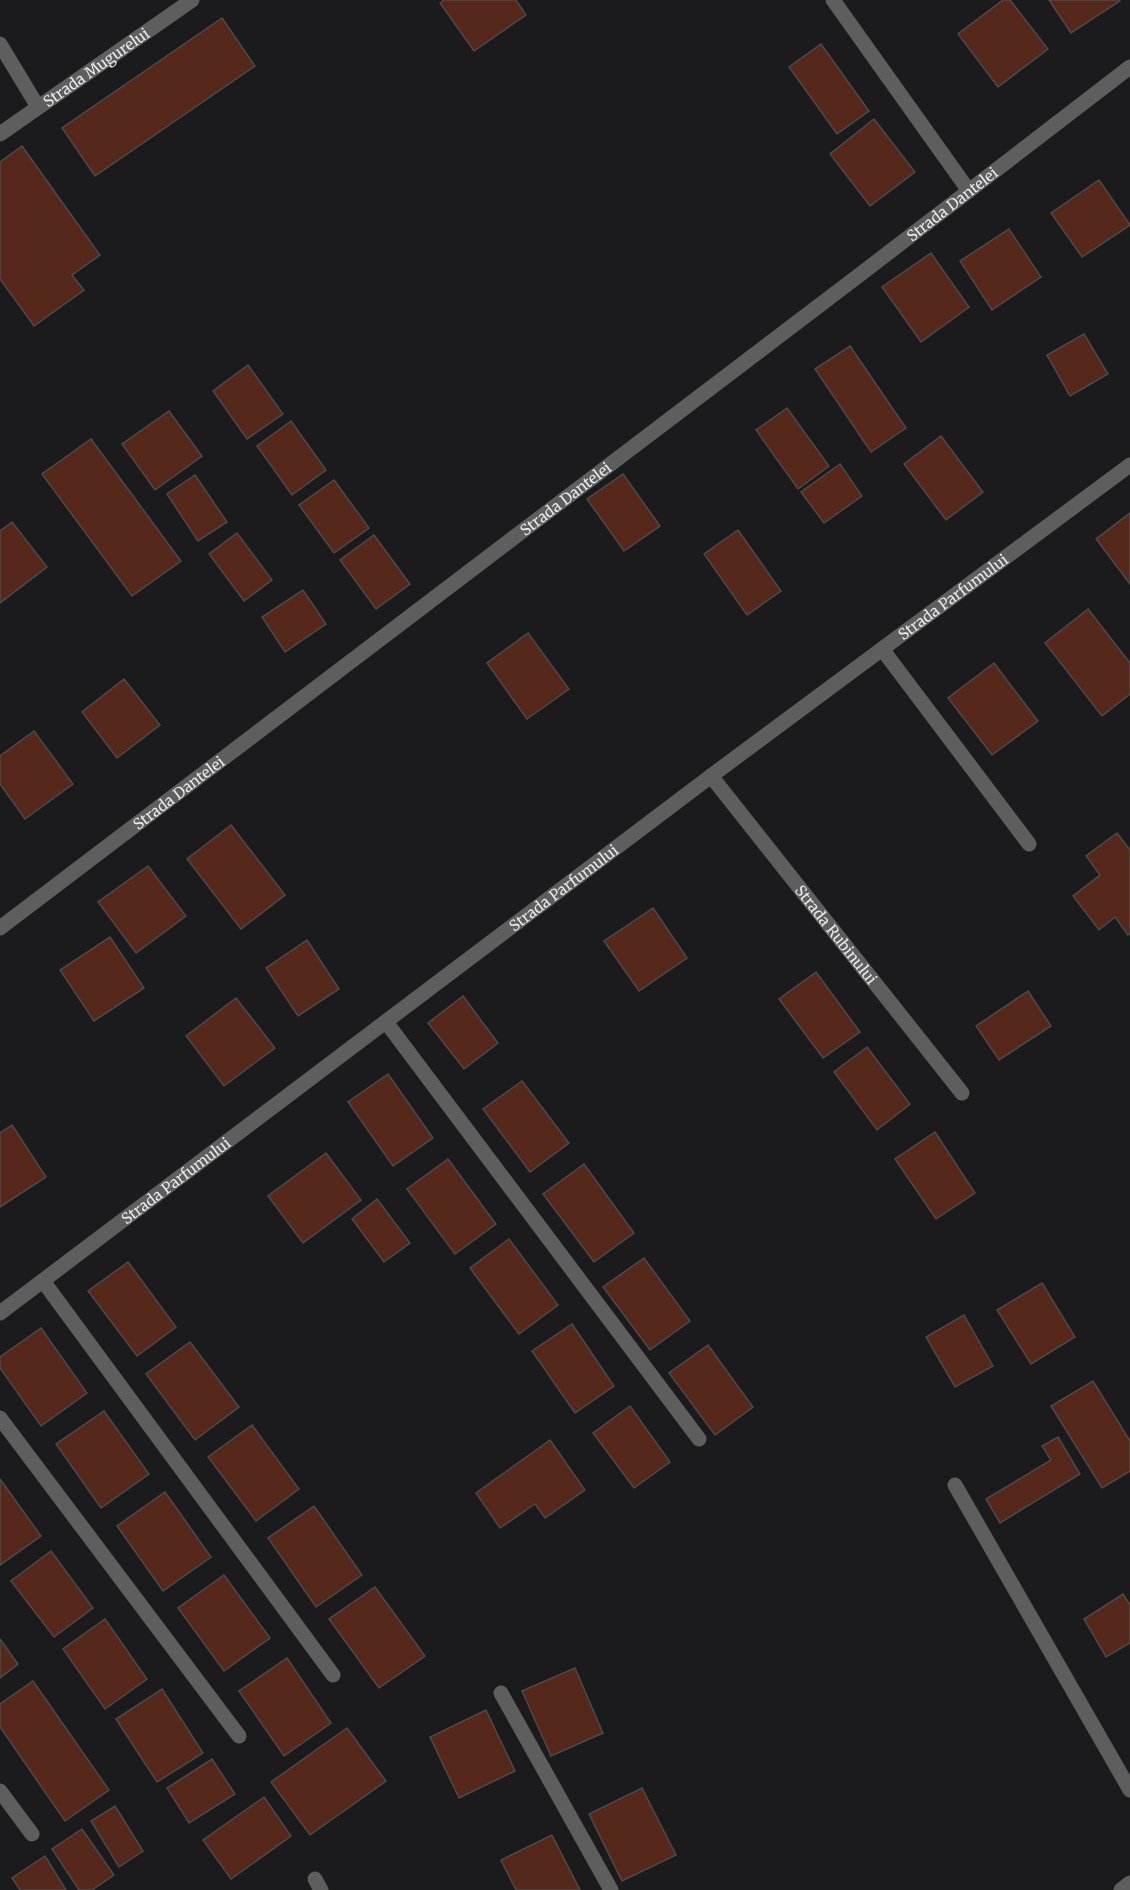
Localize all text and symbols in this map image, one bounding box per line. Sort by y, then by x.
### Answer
street label: Strada Mugurelui [39,23,153,111]
street label: Strada Dantelei [902,163,1001,245]
street label: Strada Dantelei [516,458,615,539]
street label: Strada Parfumului [894,550,1012,644]
street label: Strada Dantelei [129,752,228,833]
street label: Strada Parfumului [505,840,622,935]
street label: Strada Rubinului [791,881,882,988]
street label: Strada Parfumului [117,1133,234,1228]

